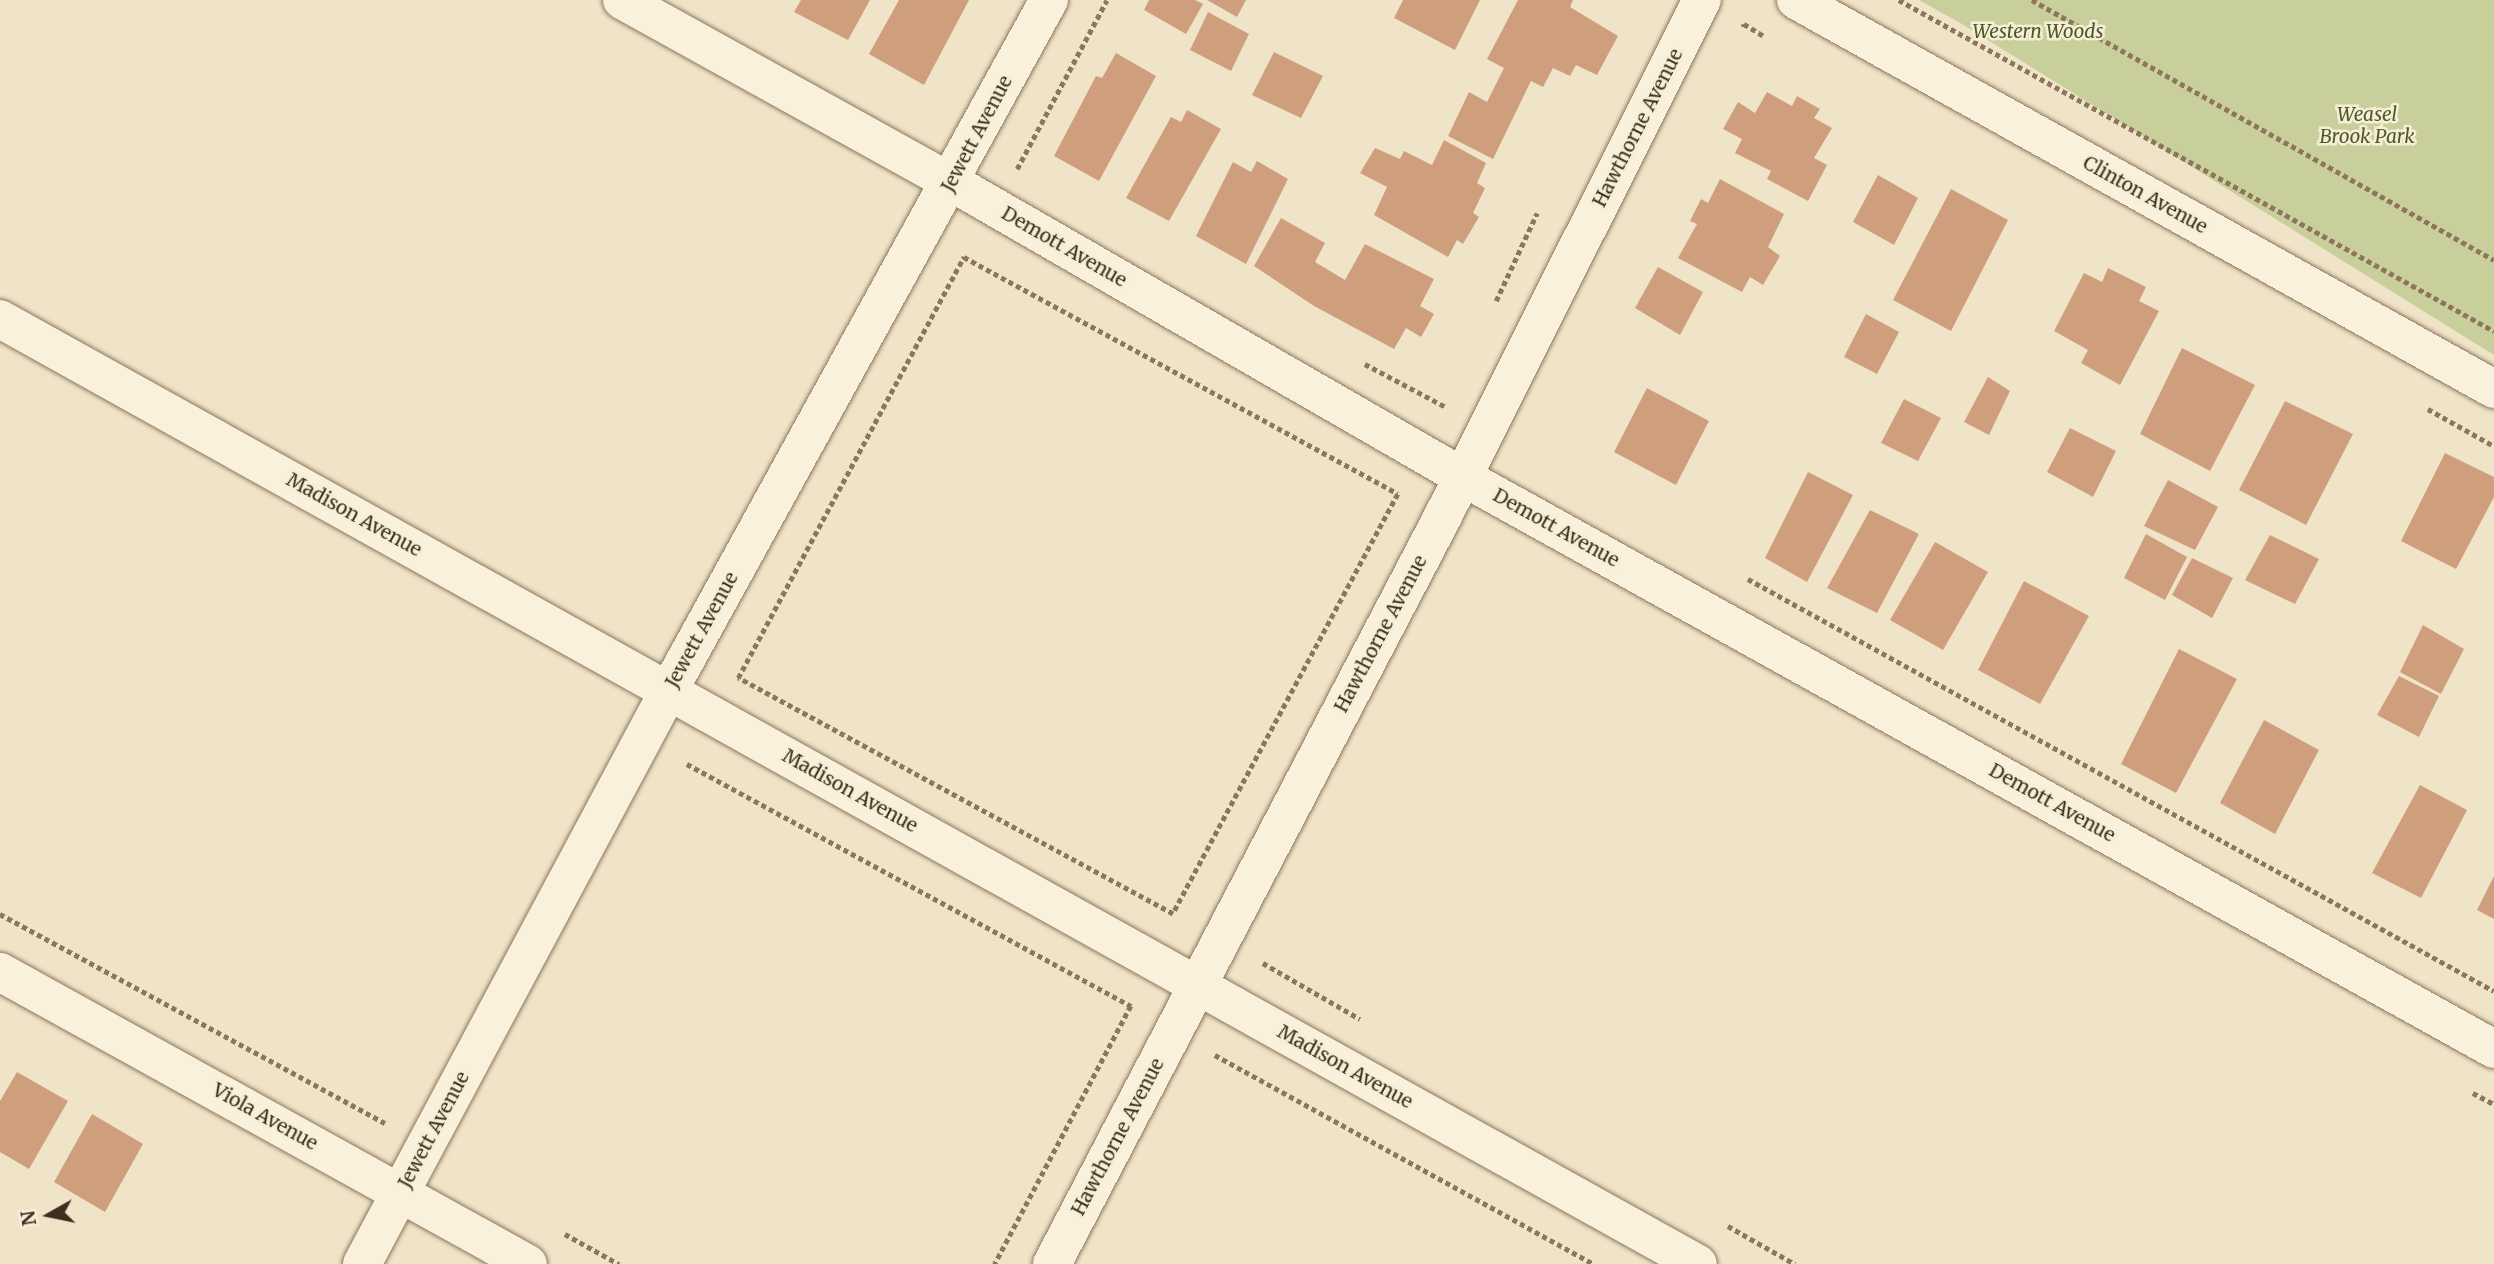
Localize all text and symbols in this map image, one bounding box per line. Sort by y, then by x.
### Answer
park label: Western Woods [1972,21,2104,43]
street label: Hawthorne Avenue [1588,45,1688,211]
street label: Jewett Avenue [937,72,1017,196]
park label: Weasel Brook Park [2319,104,2415,148]
street label: Clinton Avenue [2079,151,2211,239]
street label: Demott Avenue [997,202,1131,292]
street label: Madison Avenue [282,468,426,562]
street label: Demott Avenue [1489,484,1623,572]
street label: Hawthorne Avenue [1330,552,1432,716]
street label: Jewett Avenue [661,568,743,692]
street label: Madison Avenue [778,744,922,838]
street label: Demott Avenue [1985,759,2119,847]
street label: Madison Avenue [1273,1020,1417,1114]
street label: Hawthorne Avenue [1067,1055,1169,1219]
street label: Jewett Avenue [394,1068,474,1192]
street label: Viola Avenue [208,1079,322,1155]
north arrow [14,1180,84,1250]
text: N [15,1209,41,1228]

